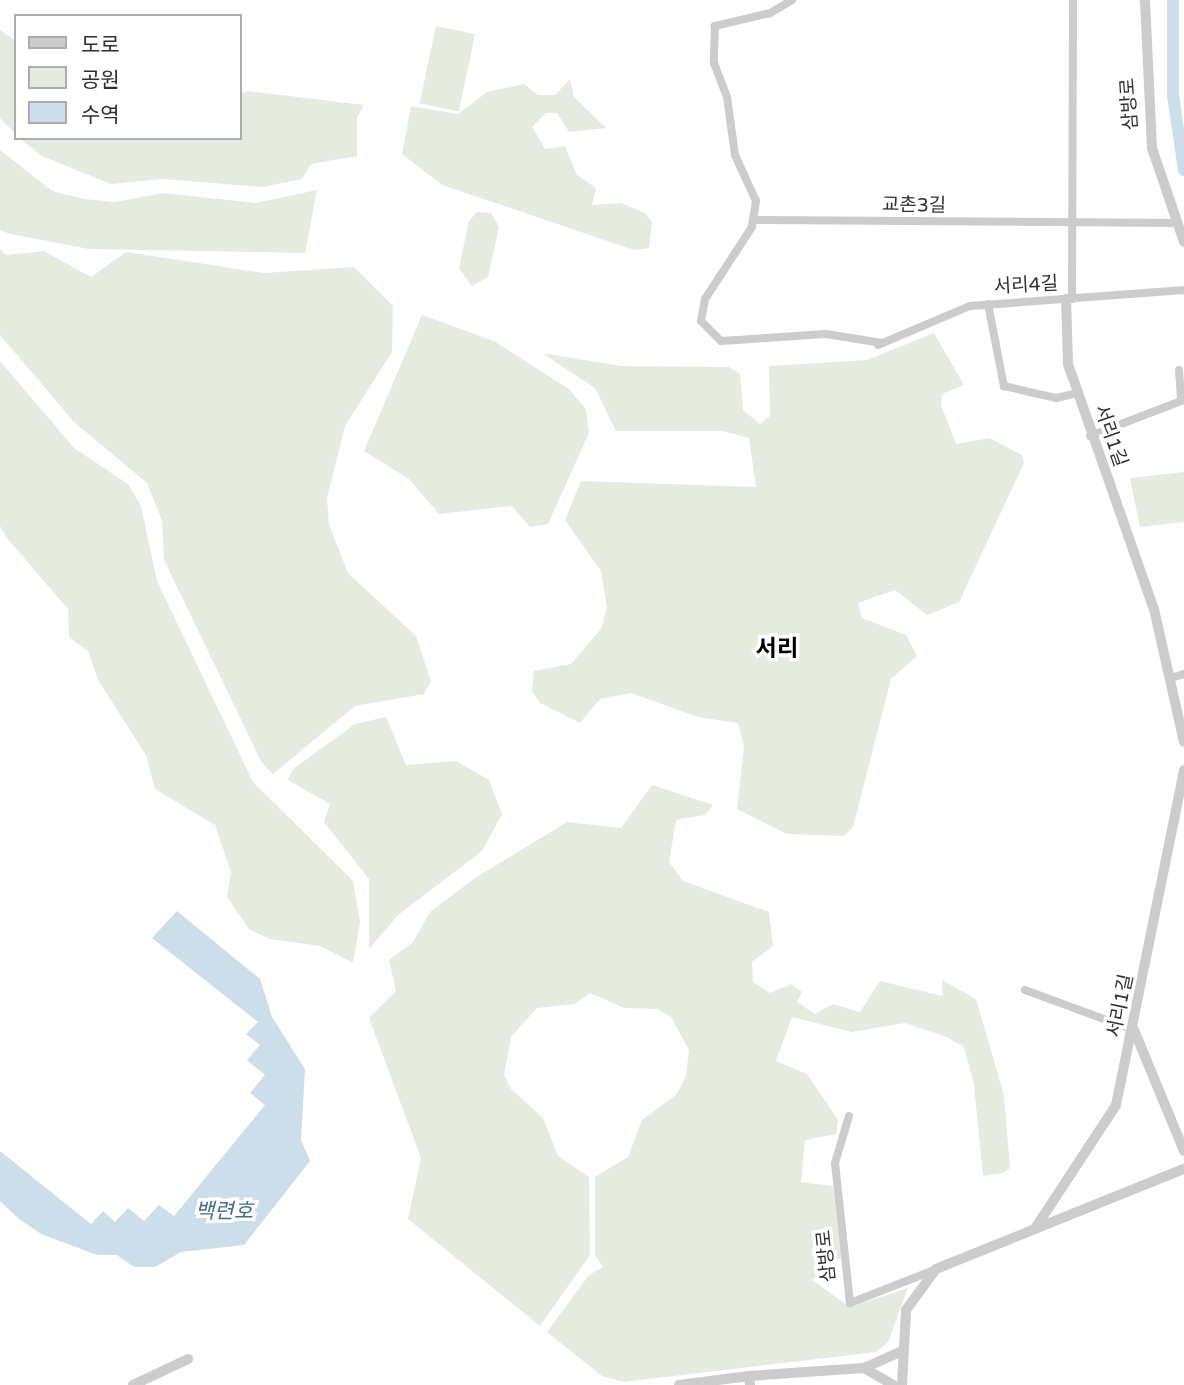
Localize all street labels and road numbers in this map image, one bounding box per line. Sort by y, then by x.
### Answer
street label: 삼방로 [1117,77,1143,131]
street label: 교촌3길 [882,194,946,218]
street label: 서리4길 [993,273,1059,299]
street label: 서리1길 [1089,402,1131,470]
street label: 서리1길 [1103,972,1139,1040]
street label: 삼방로 [813,1229,841,1283]

